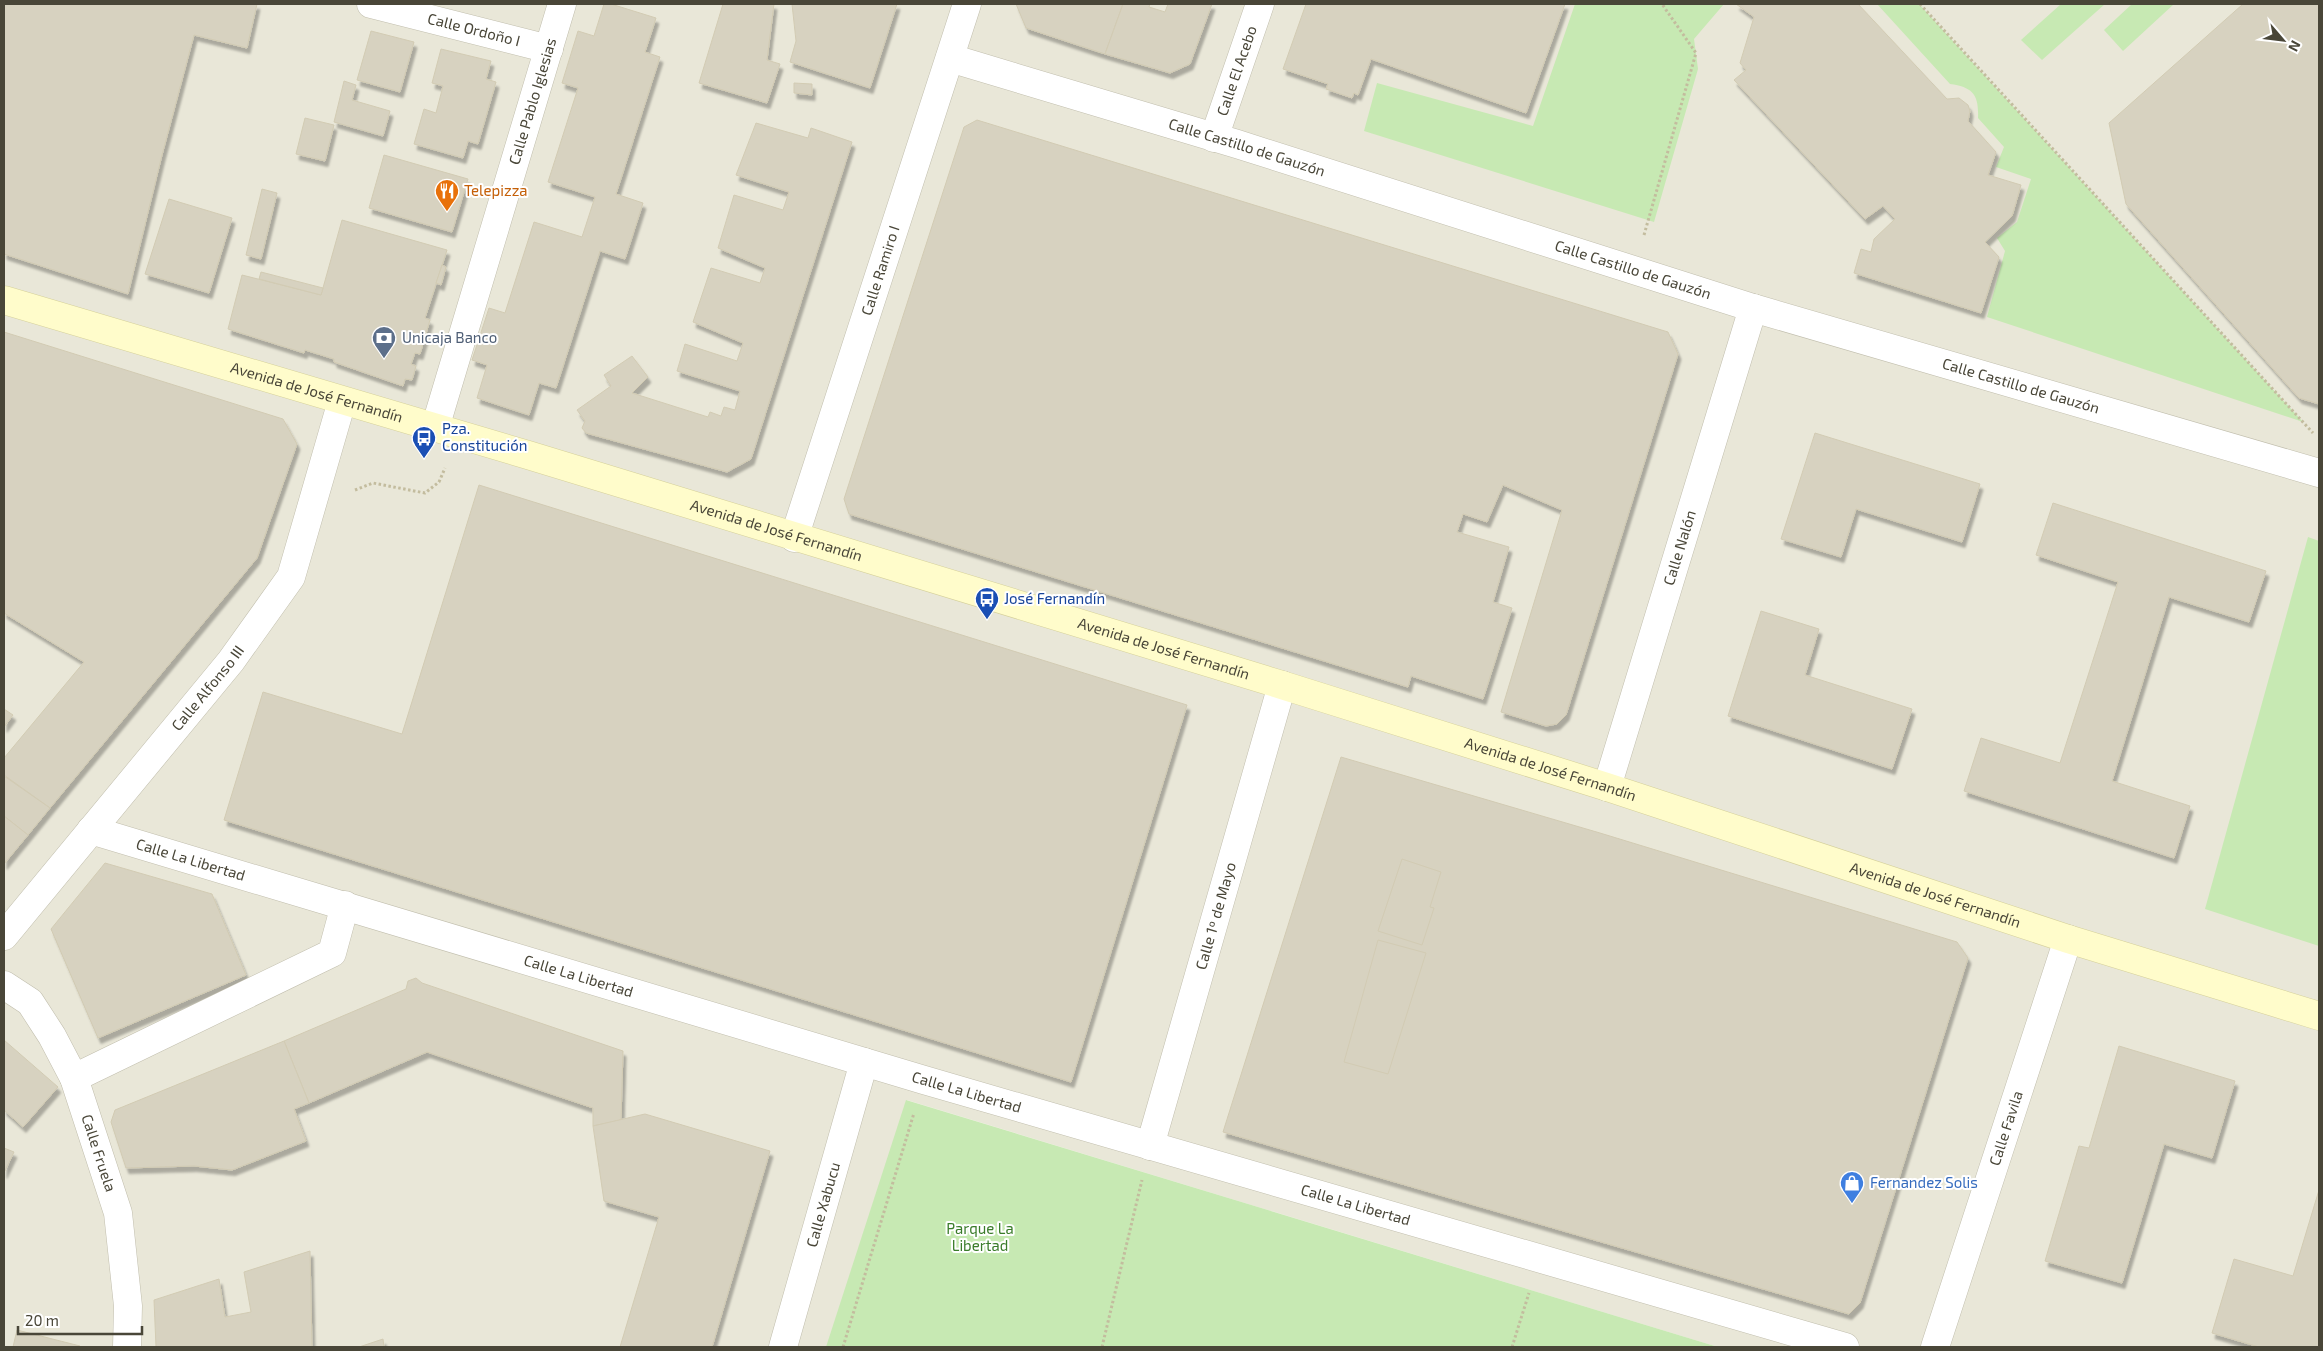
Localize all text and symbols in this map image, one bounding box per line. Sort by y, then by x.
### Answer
street label: Calle Ordoño I [426,9,522,49]
north arrow [2258,15,2308,65]
street label: Calle El Acebo [1212,23,1260,118]
street label: Calle Pablo Iglesias [504,36,559,166]
text: N [2285,38,2305,55]
street label: Calle Castillo de Gauzón [1167,114,1328,179]
restaurant icon: Telepizza [434,178,460,212]
place label: Telepizza [464,181,528,199]
street label: Calle Ramiro I [857,223,903,317]
street label: Calle Castillo de Gauzón [1553,236,1714,302]
bank icon: Unicaja Banco [371,325,397,359]
place label: Unicaja Banco [402,328,497,347]
street label: Calle Castillo de Gauzón [1940,354,2102,417]
street label: Avenida de José Fernandín [229,358,405,425]
place label: Pza. Constitución [442,419,527,454]
bus stop icon: Pza. Constitución [411,425,437,459]
street label: Avenida de José Fernandín [688,495,865,564]
street label: Calle Nalón [1659,508,1699,587]
bus stop icon: José Fernandín [974,586,1000,620]
place label: José Fernandín [1004,589,1105,607]
street label: Avenida de José Fernandín [1076,613,1252,683]
street label: Calle Alfonso III [167,642,247,734]
street label: Avenida de José Fernandín [1463,733,1639,804]
street label: Calle La Libertad [134,834,248,884]
street label: Avenida de José Fernandín [1848,858,2023,931]
street label: Calle 1º de Mayo [1191,860,1239,971]
street label: Calle La Libertad [522,950,636,1000]
street label: Calle La Libertad [910,1067,1024,1116]
street label: Calle Favila [1985,1088,2026,1168]
street label: Calle Fruela [78,1112,120,1194]
street label: Calle Xabucu [802,1160,843,1249]
shop icon: Fernandez Solis [1839,1170,1865,1204]
place label: Fernandez Solis [1870,1173,1978,1191]
street label: Calle La Libertad [1299,1180,1413,1229]
park label: Parque La Libertad [946,1219,1014,1254]
scale bar [18,1304,141,1336]
text: 20 m [25,1311,59,1329]

